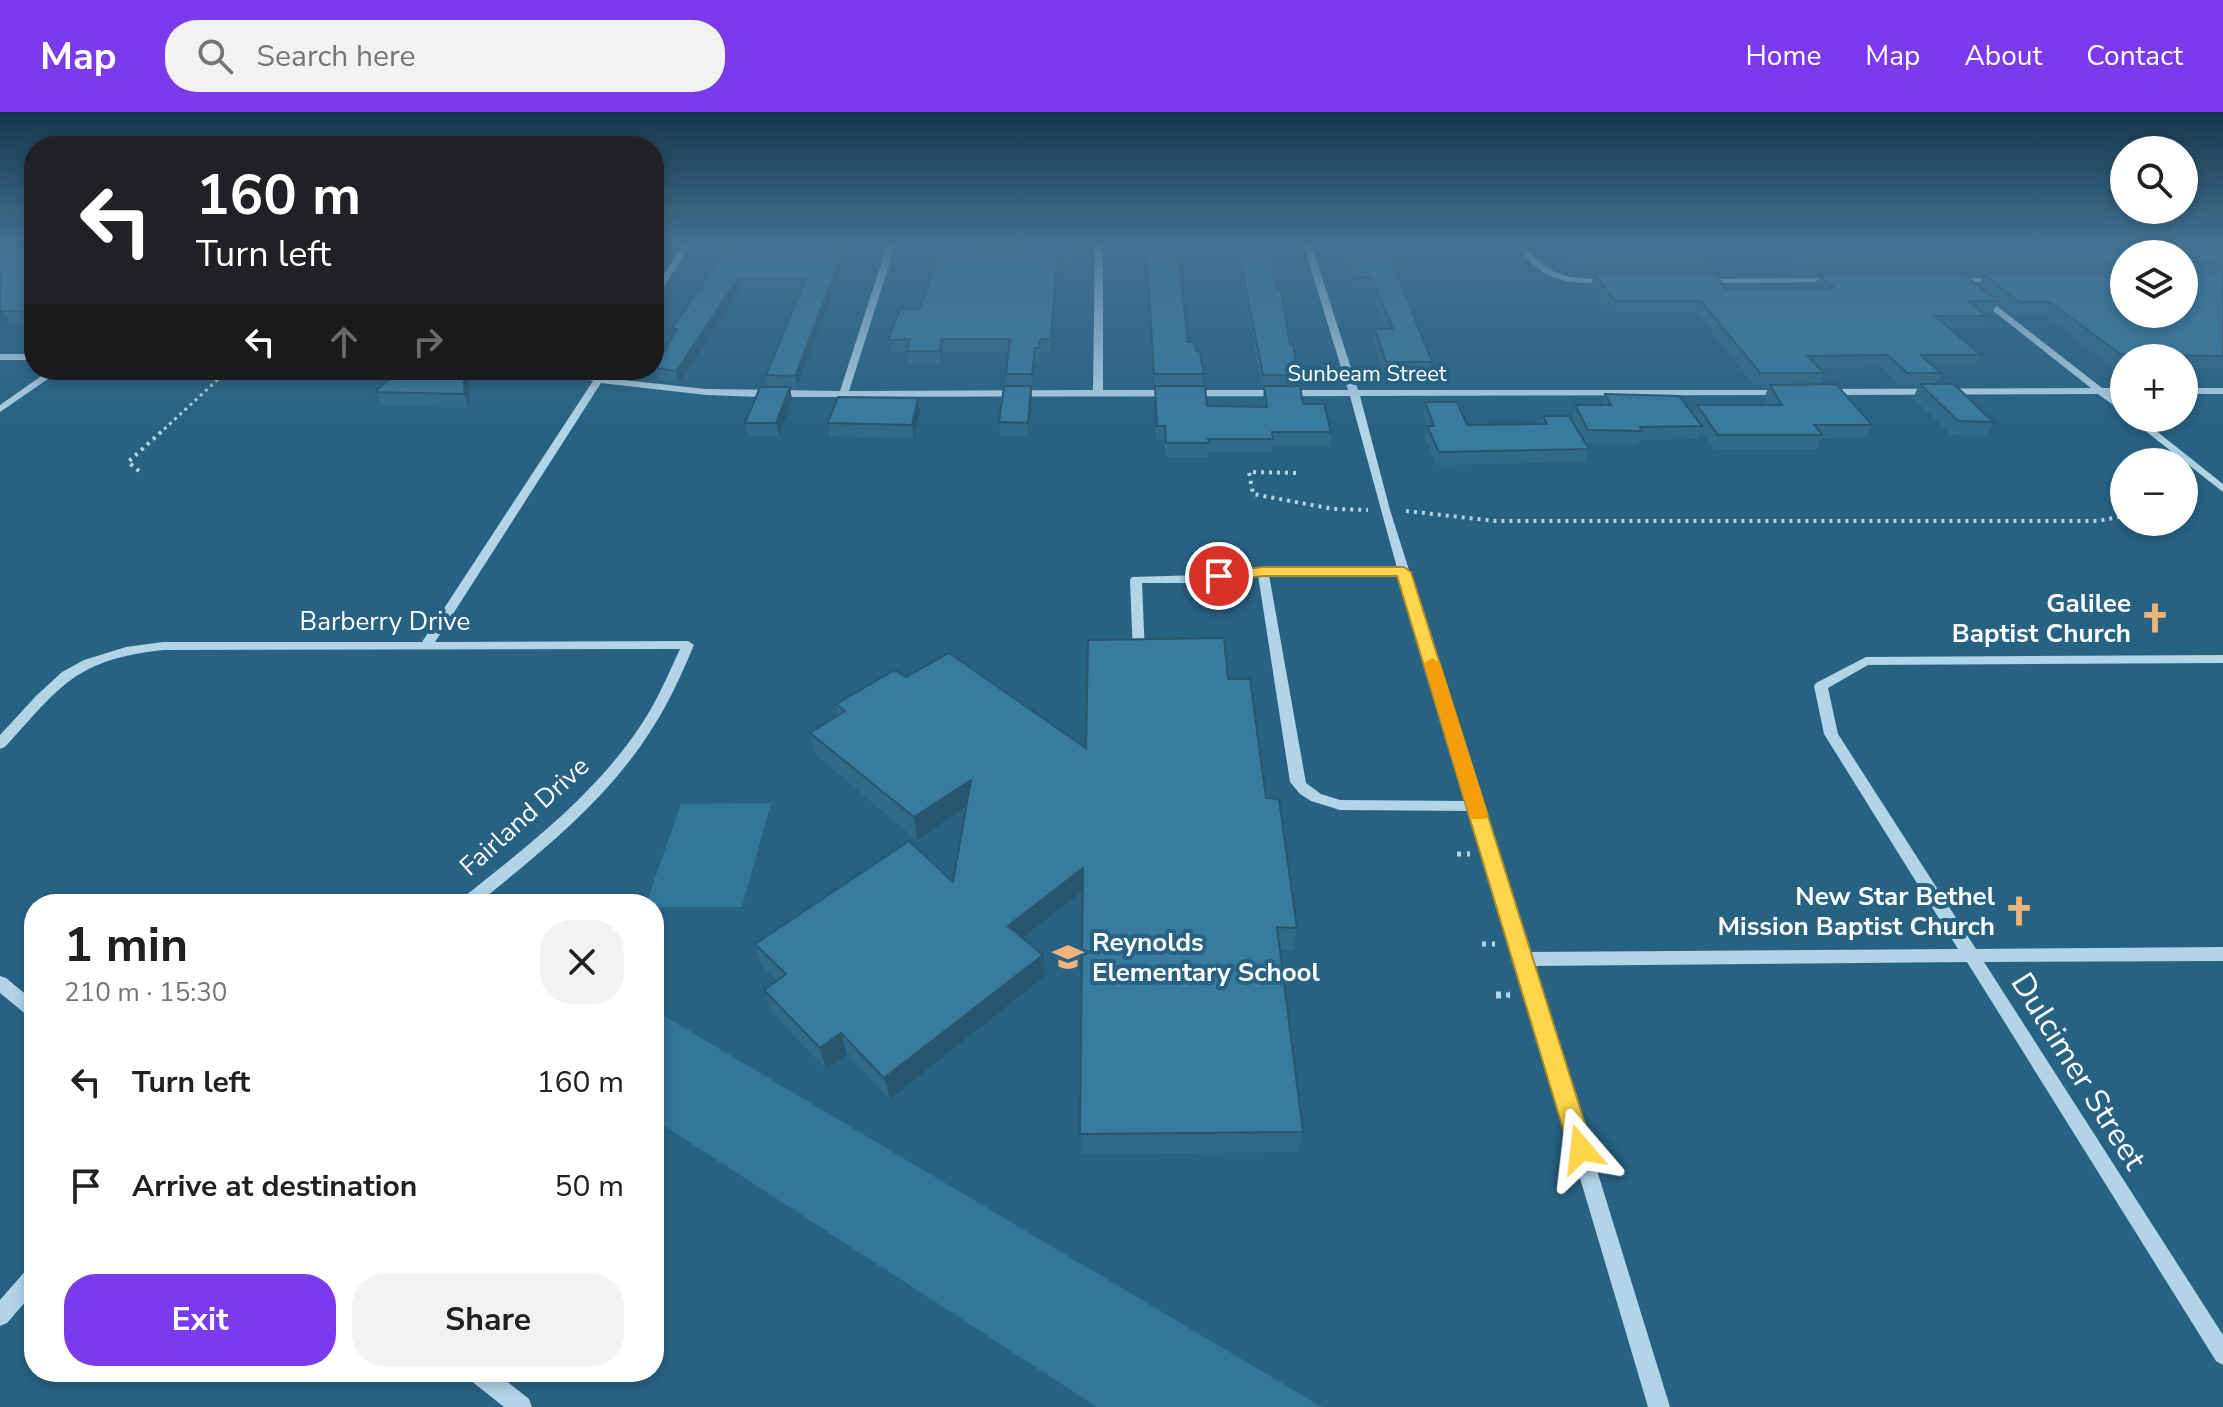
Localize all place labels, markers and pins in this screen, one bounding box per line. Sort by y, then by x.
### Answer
pin [1185,542,1253,610]
place label: Galilee Baptist Church [1952,586,2131,651]
church icon: Galilee Baptist Church [2138,601,2172,635]
place label: New Star Bethel Mission Baptist Church [1717,879,1996,944]
church icon: New Star Bethel Mission Baptist Church [2002,894,2036,928]
place label: Reynolds Elementary School [1092,925,1321,990]
school or university icon: Reynolds Elementary School [1051,940,1085,974]

